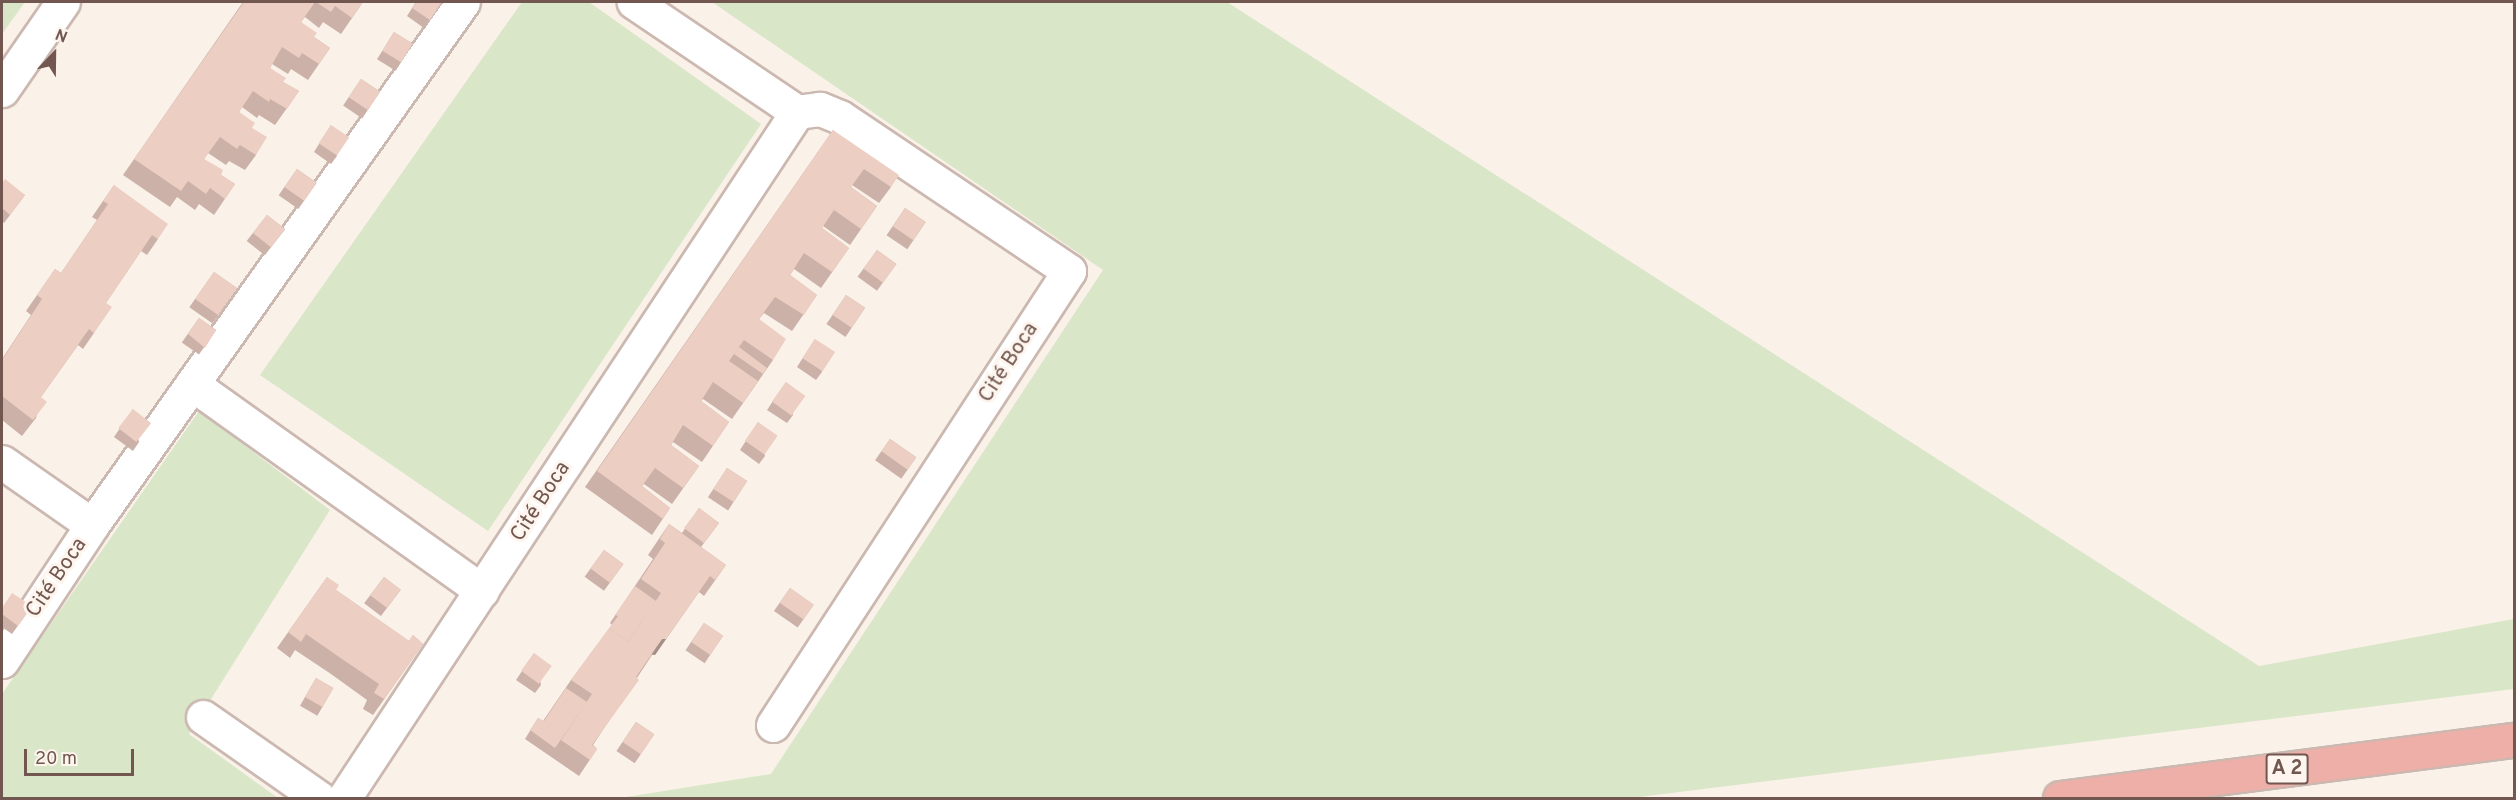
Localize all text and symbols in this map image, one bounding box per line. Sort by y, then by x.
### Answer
north arrow [24,24,84,84]
text: N [52,26,70,49]
street label: Cité Boca [974,318,1044,408]
street label: Cité Boca [506,457,576,547]
street label: Cité Boca [21,534,93,622]
scale bar [27,737,136,775]
text: 20 m [35,748,77,771]
road number: A 2 [2264,752,2310,786]

